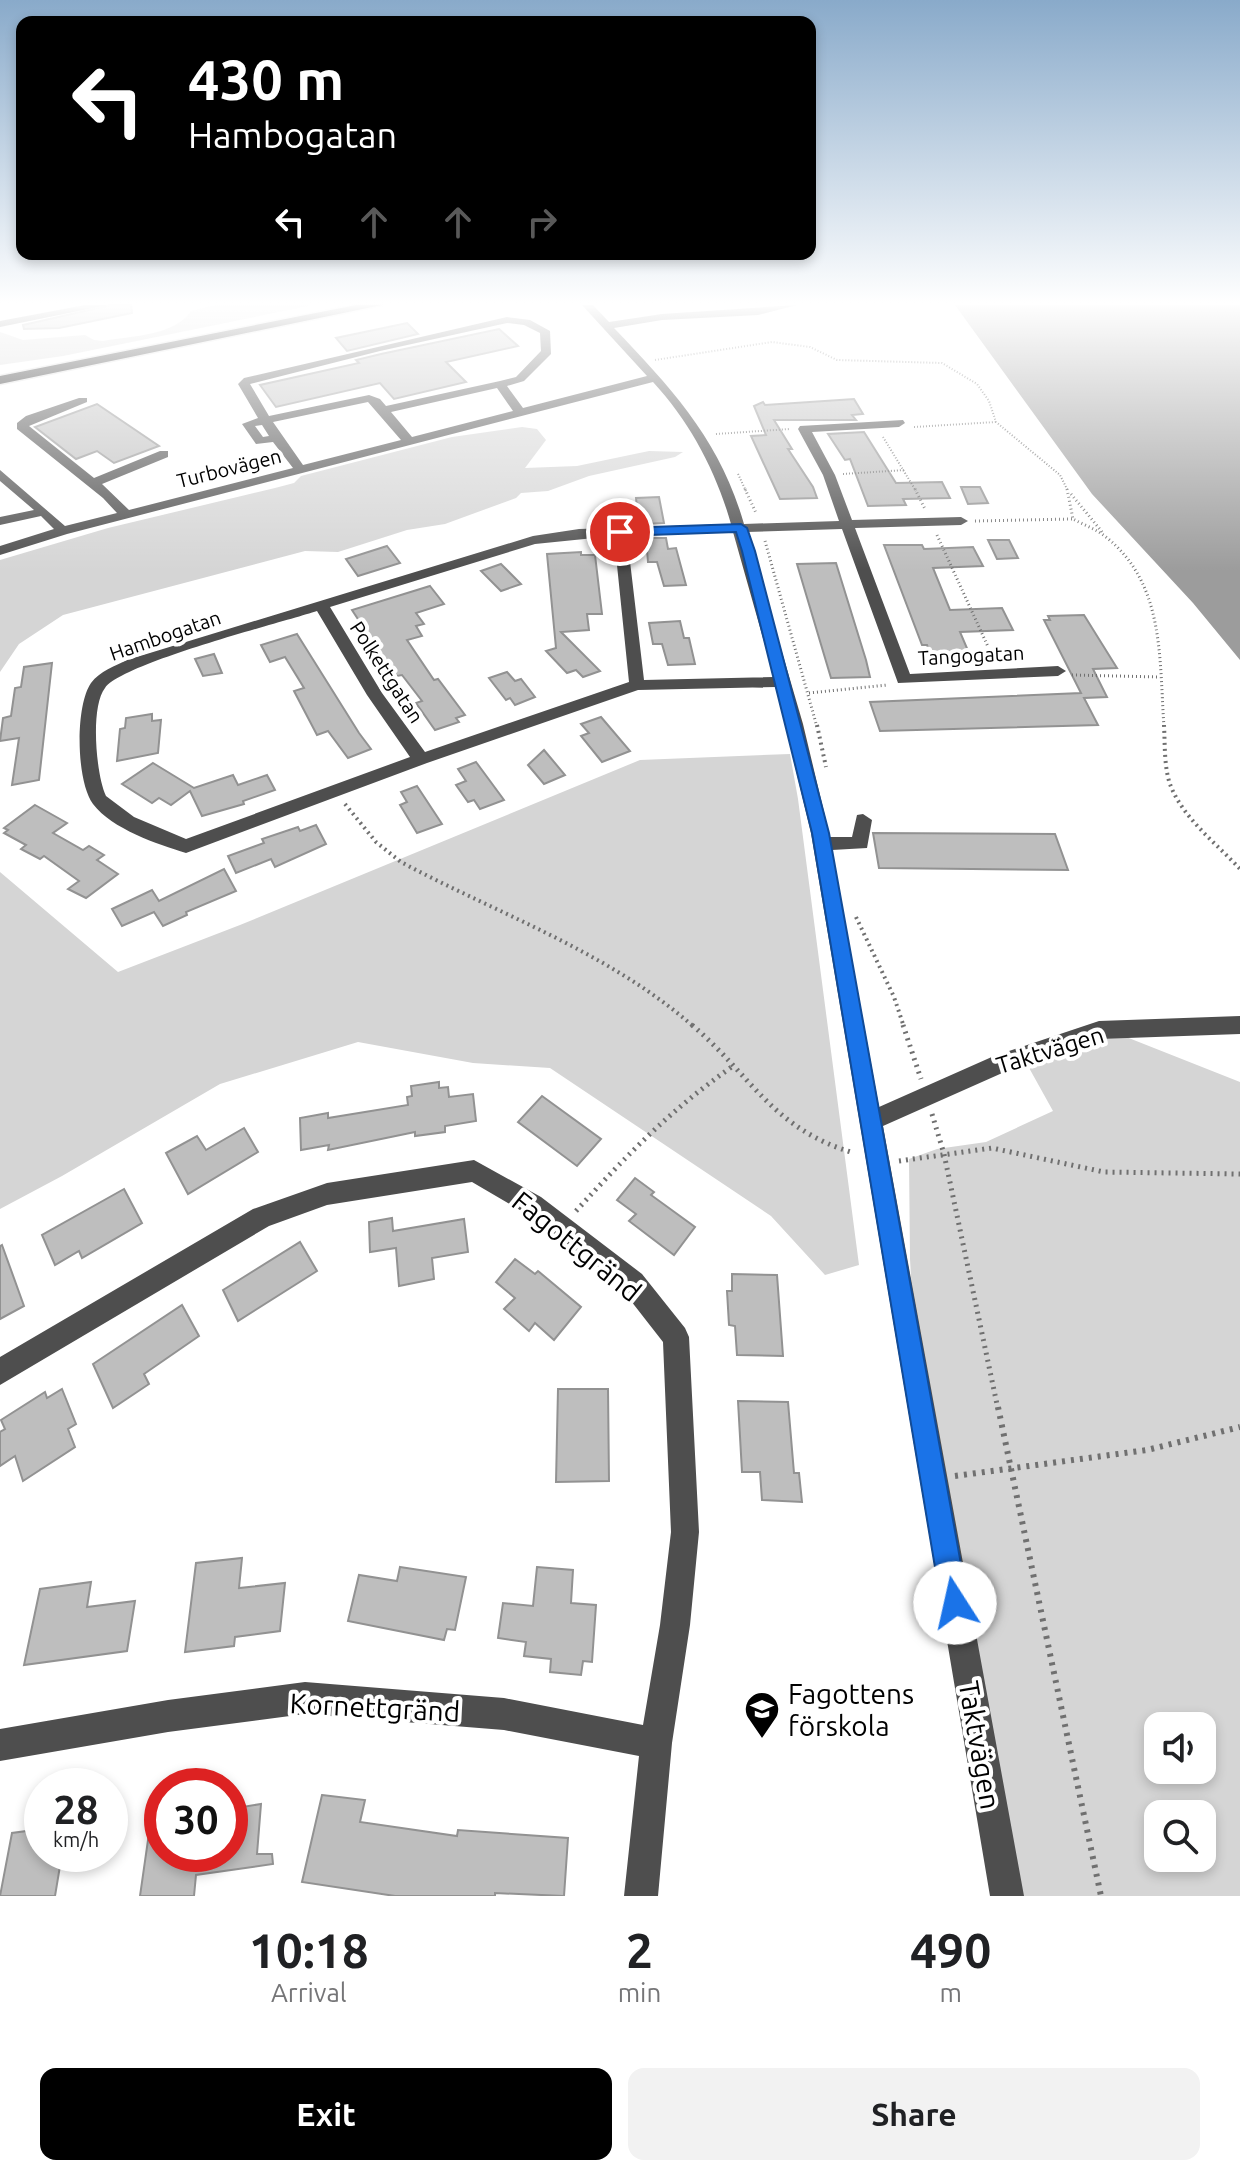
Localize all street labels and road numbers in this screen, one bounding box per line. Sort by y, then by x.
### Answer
street label: Turbovägen [174,444,284,492]
street label: Hambogatan [106,605,224,665]
street label: Polkettgatan [346,617,428,727]
street label: Tangogatan [917,641,1025,669]
street label: Taktvägen [993,1021,1107,1079]
street label: Fagottgränd [507,1185,647,1307]
street label: Taktvägen [953,1678,1007,1812]
street label: Kornettgränd [289,1687,461,1727]

